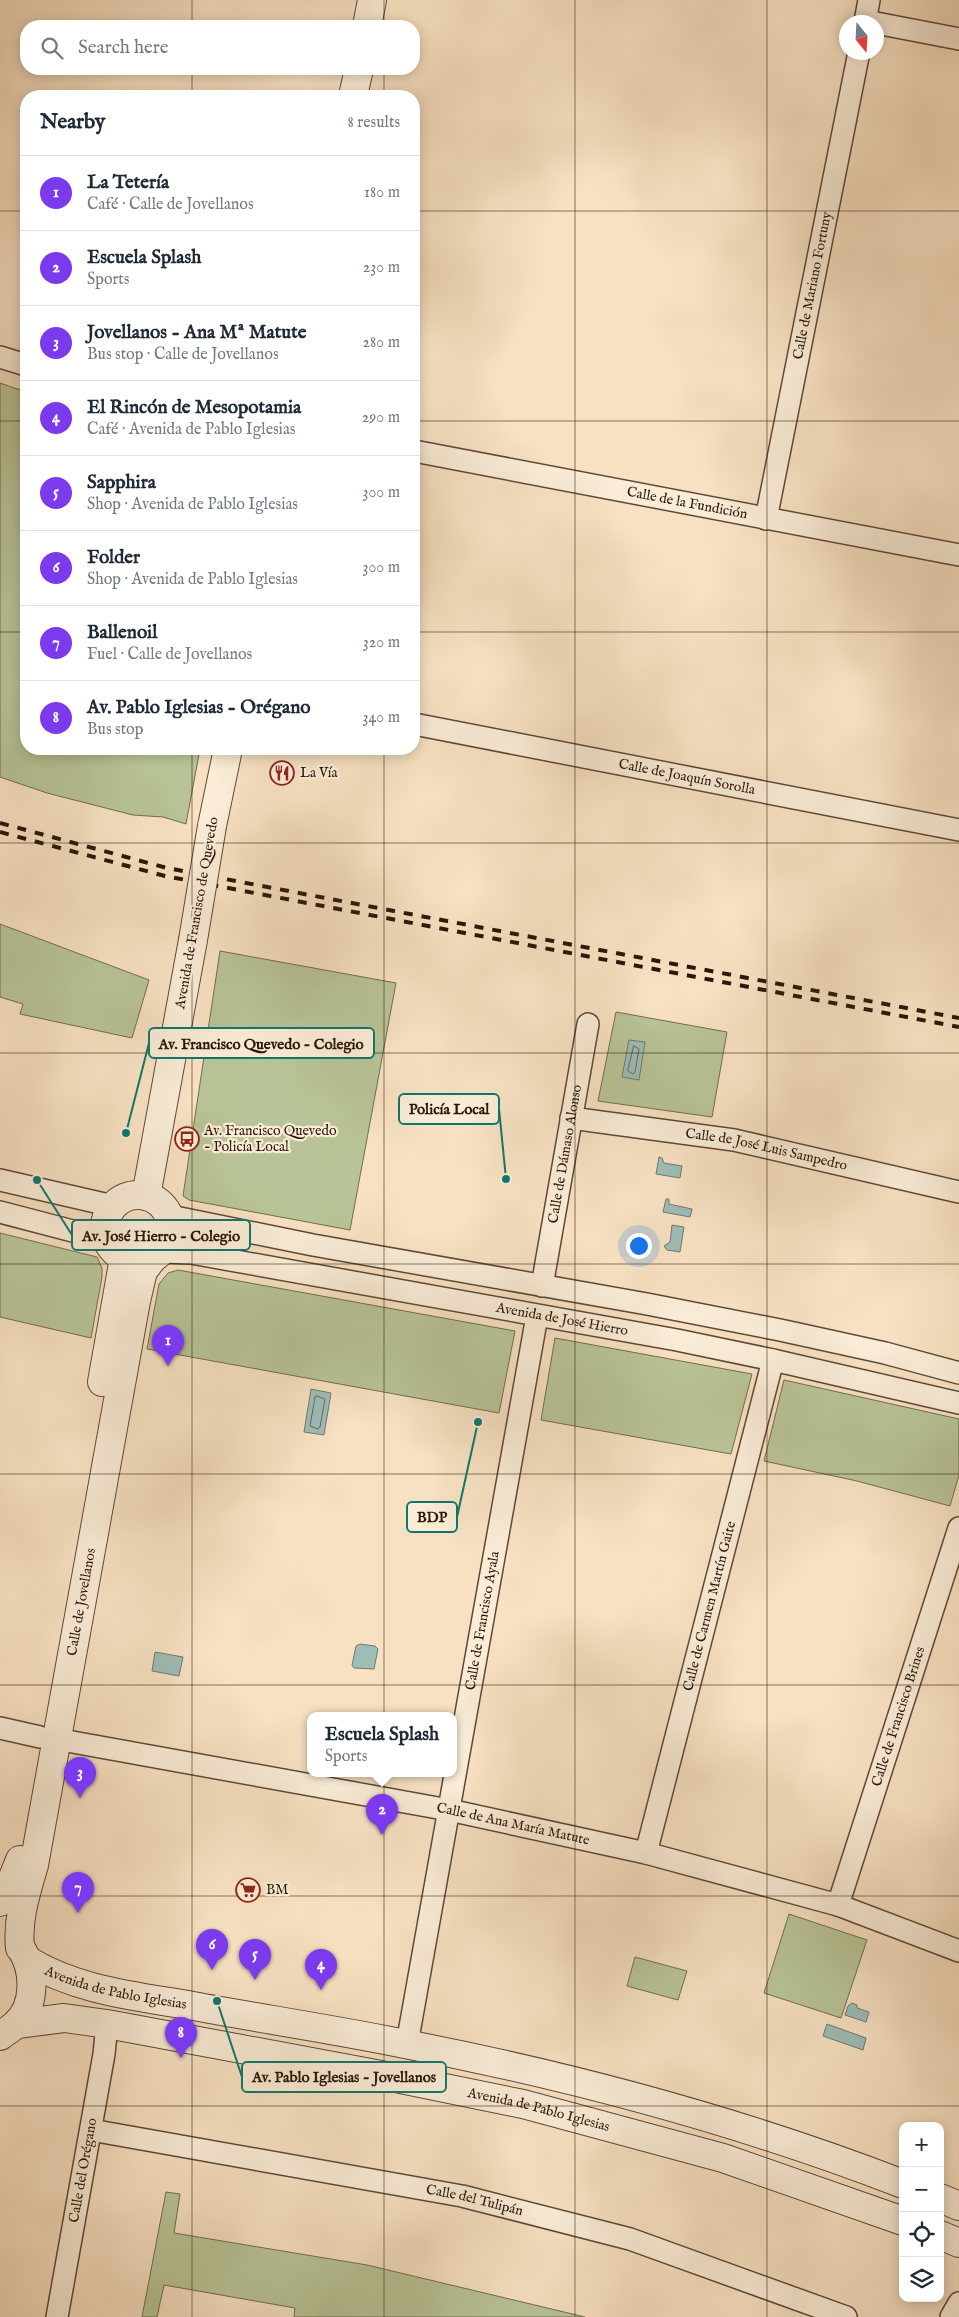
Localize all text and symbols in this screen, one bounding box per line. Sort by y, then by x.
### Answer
north arrow [839,15,884,60]
search box [20,20,420,75]
icon: search [38,34,66,62]
text: Search here [78,36,169,60]
text: Nearby [40,109,105,136]
text: 8 results [348,113,400,133]
text: La Tetería [87,171,169,195]
text: 1 [53,183,59,203]
text: 180 m [364,183,400,203]
text: Café · Calle de Jovellanos [87,195,254,215]
street label: Calle de Mariano Fortuny [789,210,836,361]
text: Escuela Splash [87,246,201,270]
text: 2 [52,258,60,278]
text: 230 m [363,258,400,278]
text: Sports [87,270,129,290]
text: Jovellanos - Ana Mª Matute [87,321,306,345]
text: 3 [53,333,59,353]
text: 280 m [363,333,400,353]
text: Bus stop · Calle de Jovellanos [87,345,279,365]
text: El Rincón de Mesopotamia [87,396,301,420]
text: 4 [52,408,60,428]
text: 290 m [362,408,400,428]
text: Café · Avenida de Pablo Iglesias [87,420,295,440]
text: Sapphira [87,471,156,495]
text: 5 [53,483,59,503]
text: 300 m [362,483,400,503]
street label: Calle de la Fundición [625,483,749,524]
text: Shop · Avenida de Pablo Iglesias [87,495,298,515]
text: Folder [87,546,140,570]
text: 6 [53,558,59,578]
text: 300 m [362,558,400,578]
text: Shop · Avenida de Pablo Iglesias [87,570,298,590]
text: Ballenoil [87,621,157,645]
text: 7 [52,633,60,653]
text: 320 m [363,633,400,653]
text: Fuel · Calle de Jovellanos [87,645,252,665]
text: Av. Pablo Iglesias - Orégano [87,696,311,720]
text: 8 [53,708,59,728]
text: 340 m [362,708,400,728]
text: Bus stop [87,720,143,740]
street label: Calle de Joaquín Sorolla [617,755,758,799]
restaurant icon: La Vía [269,760,295,786]
place label: La Vía [300,764,339,782]
street label: Avenida de Francisco de Quevedo [171,815,223,1011]
callout: Av. Francisco Quevedo - Colegio [149,1028,374,1058]
text: Av. Francisco Quevedo - Colegio [157,1035,364,1054]
street label: Calle de Dámaso Alonso [544,1083,586,1225]
callout: Policía Local [399,1094,499,1124]
text: Policía Local [409,1100,490,1119]
place label: Av. Francisco Quevedo - Policía Local [203,1122,337,1156]
street label: Calle de José Luis Sampedro [684,1125,849,1175]
bus stop icon: Av. Francisco Quevedo - Policía Local [174,1126,200,1152]
callout: Av. José Hierro - Colegio [72,1220,250,1250]
text: Av. José Hierro - Colegio [81,1227,240,1246]
your location [626,1233,652,1259]
street label: Avenida de José Hierro [494,1299,630,1340]
pin: 1 [152,1325,184,1366]
callout: BDP [407,1502,457,1532]
text: BDP [417,1508,447,1527]
street label: Calle de Carmen Martín Gaite [679,1519,740,1693]
street label: Calle de Jovellanos [63,1547,100,1657]
street label: Calle de Francisco Ayala [461,1549,504,1692]
street label: Calle de Francisco Brines [868,1644,929,1789]
popup [307,1712,457,1777]
text: Escuela Splash [325,1723,439,1747]
text: Sports [325,1747,367,1767]
pin: 3 [64,1757,96,1798]
pin: 2 [366,1794,398,1835]
street label: Calle de Ana María Matute [435,1799,592,1850]
pin: 7 [62,1872,94,1913]
supermarket icon: BM [235,1877,261,1903]
place label: BM [266,1881,288,1899]
pin: 6 [196,1929,228,1970]
pin: 5 [239,1939,271,1980]
pin: 4 [305,1949,337,1990]
street label: Avenida de Pablo Iglesias [41,1961,188,2014]
pin: 8 [165,2017,197,2058]
callout: Av. Pablo Iglesias - Jovellanos [242,2062,446,2092]
text: Av. Pablo Iglesias - Jovellanos [251,2068,437,2087]
street label: Avenida de Pablo Iglesias [465,2084,612,2136]
street label: Calle del Orégano [65,2116,101,2224]
map controls [899,2122,944,2302]
button: + [899,2122,944,2167]
button: − [899,2167,944,2212]
street label: Calle del Tulipán [425,2181,525,2220]
button: locate [899,2212,944,2257]
button: layers [899,2257,944,2302]

